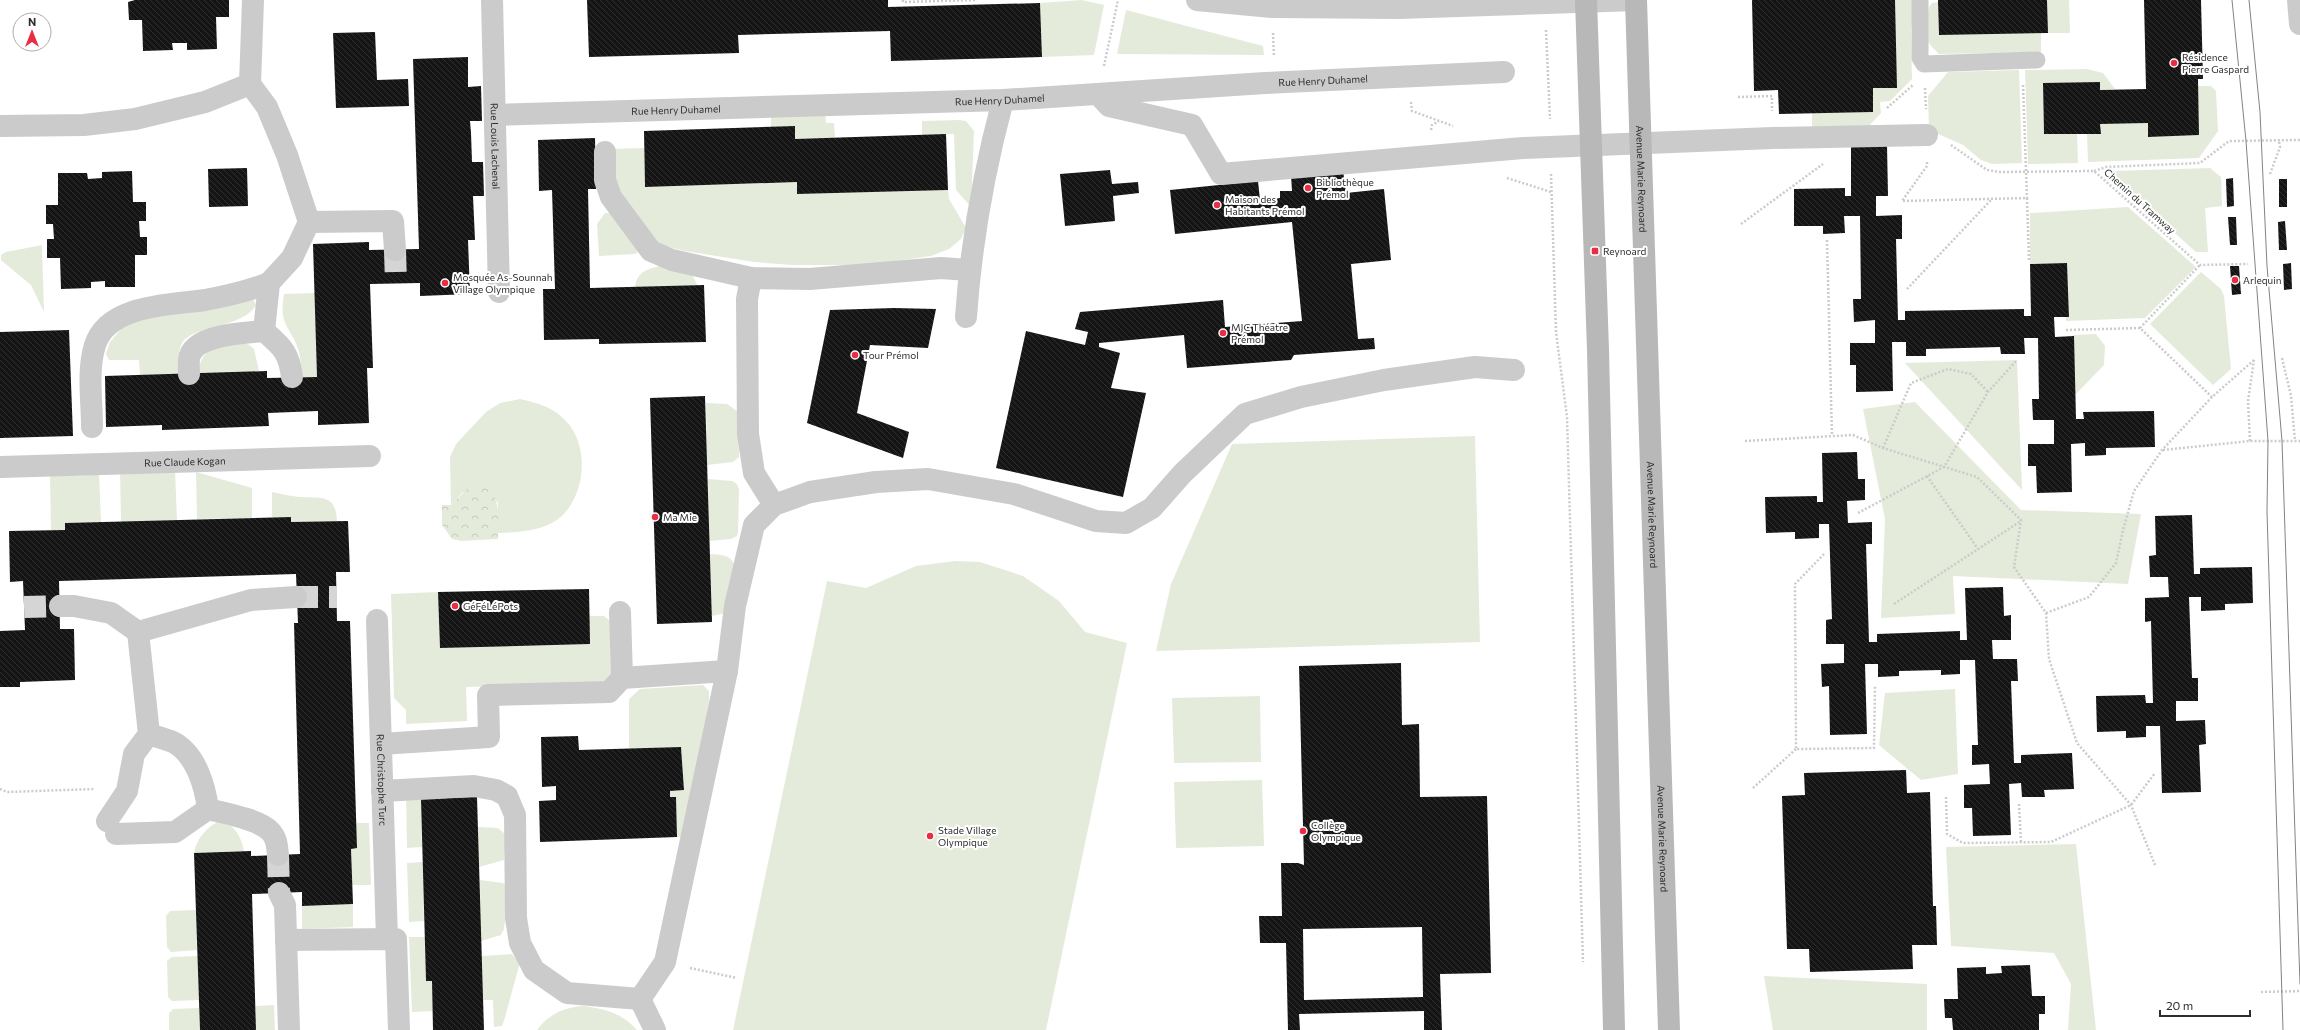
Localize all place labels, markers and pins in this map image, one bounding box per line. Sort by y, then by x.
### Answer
place label: Résidence Pierre Gaspard [2182,51,2249,75]
marker: Résidence Pierre Gaspard [2169,58,2179,68]
place label: Bibliothèque Prémol [1316,176,1374,200]
marker: Bibliothèque Prémol [1303,183,1313,193]
place label: Maison des Habitants Prémol [1225,193,1304,217]
marker: Maison des Habitants Prémol [1212,200,1222,210]
place label: Reynoard [1603,245,1646,257]
marker: Reynoard [1590,246,1600,256]
place label: Mosquée As-Sounnah Village Olympique [453,271,552,295]
place label: Arlequin [2243,274,2281,286]
marker: Arlequin [2230,275,2240,285]
marker: Mosquée As-Sounnah Village Olympique [440,278,450,288]
place label: MJC Théatre Prémol [1231,321,1288,345]
marker: MJC Théatre Prémol [1218,328,1228,338]
place label: Tour Prémol [863,349,919,361]
marker: Tour Prémol [850,350,860,360]
place label: Ma Mie [663,511,697,523]
marker: Ma Mie [650,512,660,522]
place label: GéFéLéPots [463,600,519,612]
marker: GéFéLéPots [450,601,460,611]
place label: Collège Olympique [1311,819,1361,843]
place label: Stade Village Olympique [938,824,996,848]
marker: Collège Olympique [1298,826,1308,836]
marker: Stade Village Olympique [925,831,935,841]

